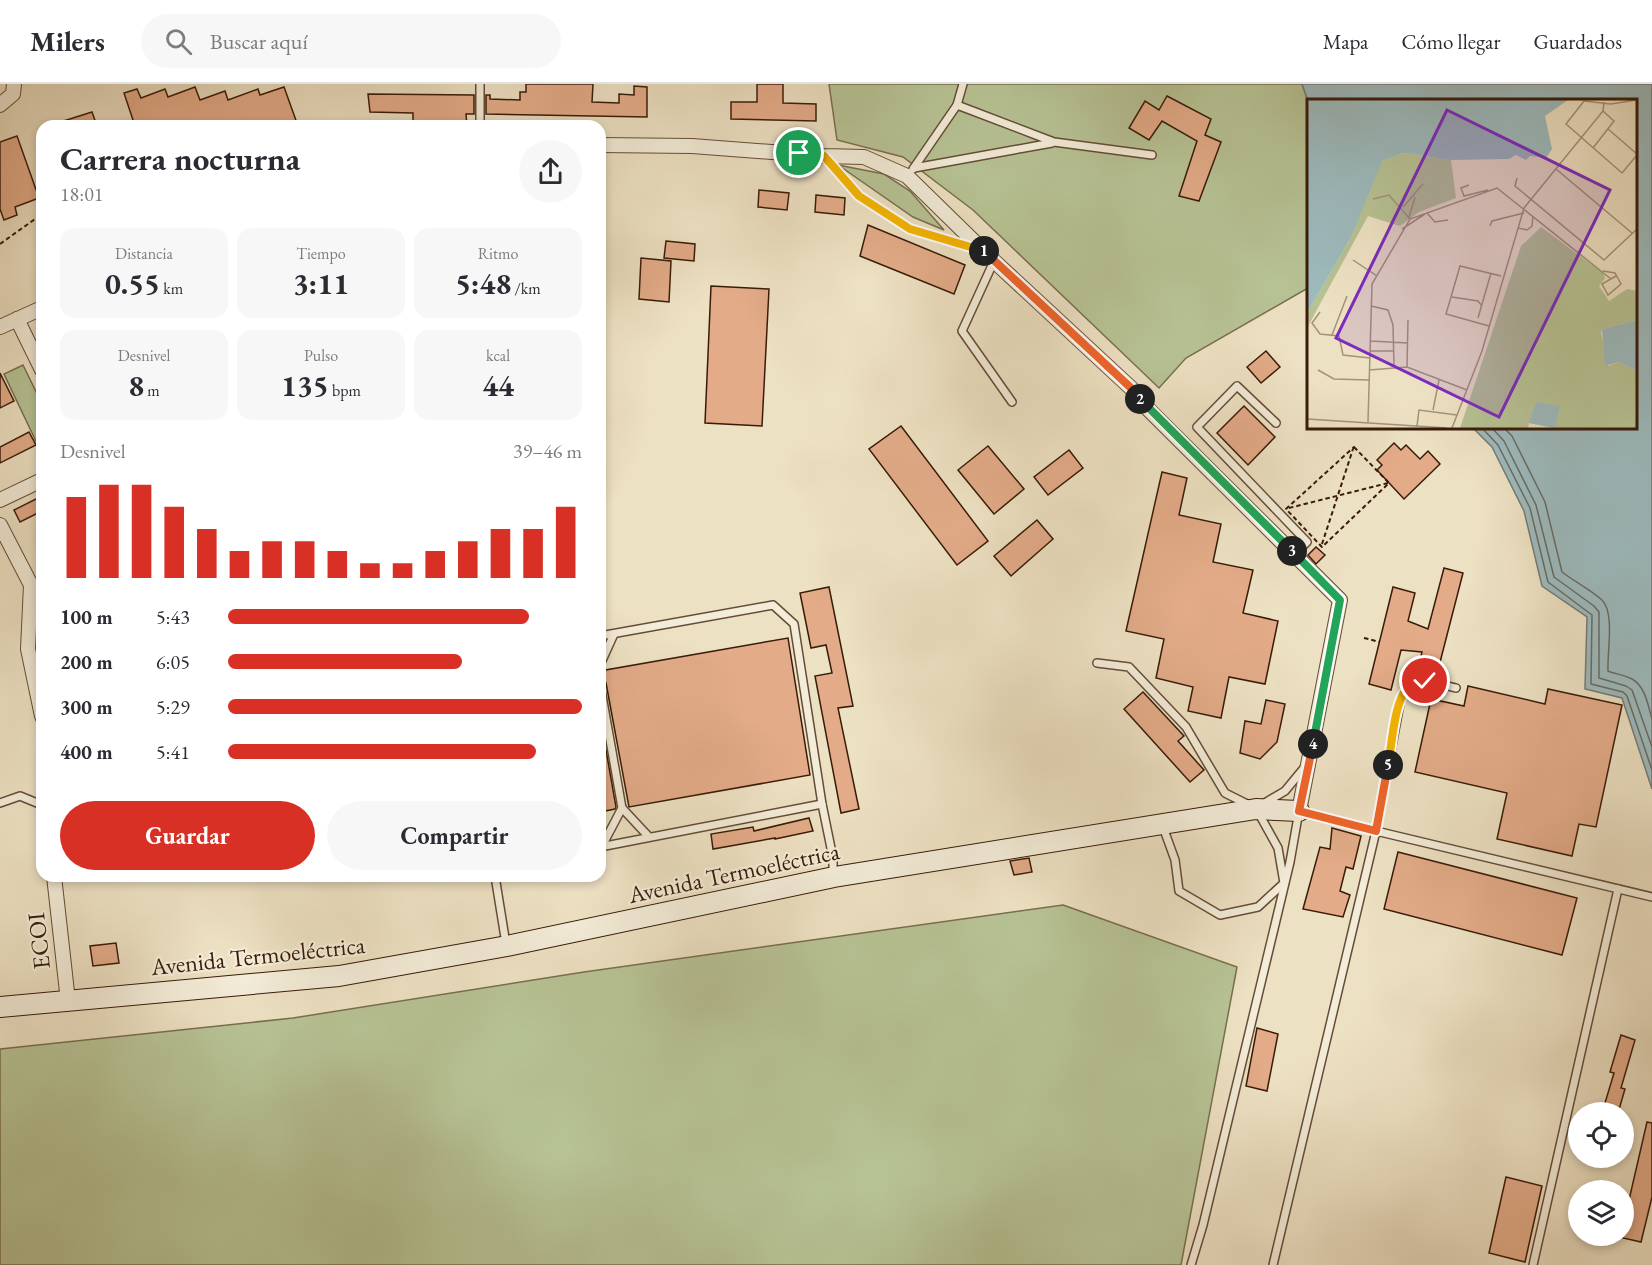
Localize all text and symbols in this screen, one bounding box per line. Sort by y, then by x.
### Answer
search box [141,14,561,68]
text: Milers [30,23,105,59]
icon: search [162,25,195,58]
text: Buscar aquí [210,27,308,56]
text: Mapa [1323,28,1368,55]
text: Cómo llegar [1401,28,1500,55]
text: Guardados [1533,28,1622,55]
inset map [1307,99,1637,429]
pin [773,127,824,178]
icon: arrive [782,136,815,169]
text: Carrera nocturna [60,137,300,180]
button: share [519,140,582,203]
text: 18:01 [60,181,103,207]
pin: 1 [969,236,999,266]
text: 1 [980,240,988,261]
text: Distancia [115,243,173,264]
text: Tiempo [296,243,346,264]
text: Ritmo [478,243,518,264]
text: 0.55 [105,264,160,303]
text: 3:11 [293,264,349,303]
text: 5:48 [455,264,511,303]
text: km [160,278,183,299]
text: /km [511,278,541,299]
text: Desnivel [118,345,170,366]
text: Pulso [304,345,338,366]
text: kcal [486,345,510,366]
text: 8 [128,366,144,405]
text: 135 [281,366,329,405]
text: 44 [482,366,514,405]
text: m [144,380,160,401]
text: bpm [329,380,361,401]
pin: 2 [1125,384,1155,414]
text: 2 [1136,388,1144,409]
text: Desnivel [60,438,126,464]
text: 39–46 m [513,438,582,464]
pin: 3 [1277,536,1307,566]
text: 3 [1288,540,1296,561]
text: 100 m [60,604,113,630]
text: 5:43 [156,604,190,630]
text: 200 m [60,649,113,675]
text: 6:05 [156,649,190,675]
pin [1399,655,1450,706]
icon: check [1408,664,1441,697]
text: 300 m [60,694,113,720]
text: 5:29 [156,694,190,720]
pin: 4 [1298,729,1328,759]
text: 4 [1309,733,1317,754]
text: 400 m [60,739,113,765]
text: 5:41 [156,739,190,765]
pin: 5 [1373,750,1403,780]
text: 5 [1384,754,1392,775]
button: Guardar [60,801,315,870]
button: Compartir [327,801,582,870]
street label: Avenida Termoeléctrica [624,835,843,910]
street label: ECOI [20,911,57,971]
street label: Avenida Termoeléctrica [148,929,367,982]
map controls [1568,1102,1634,1246]
button: locate [1568,1102,1634,1168]
button: layers [1568,1180,1634,1246]

